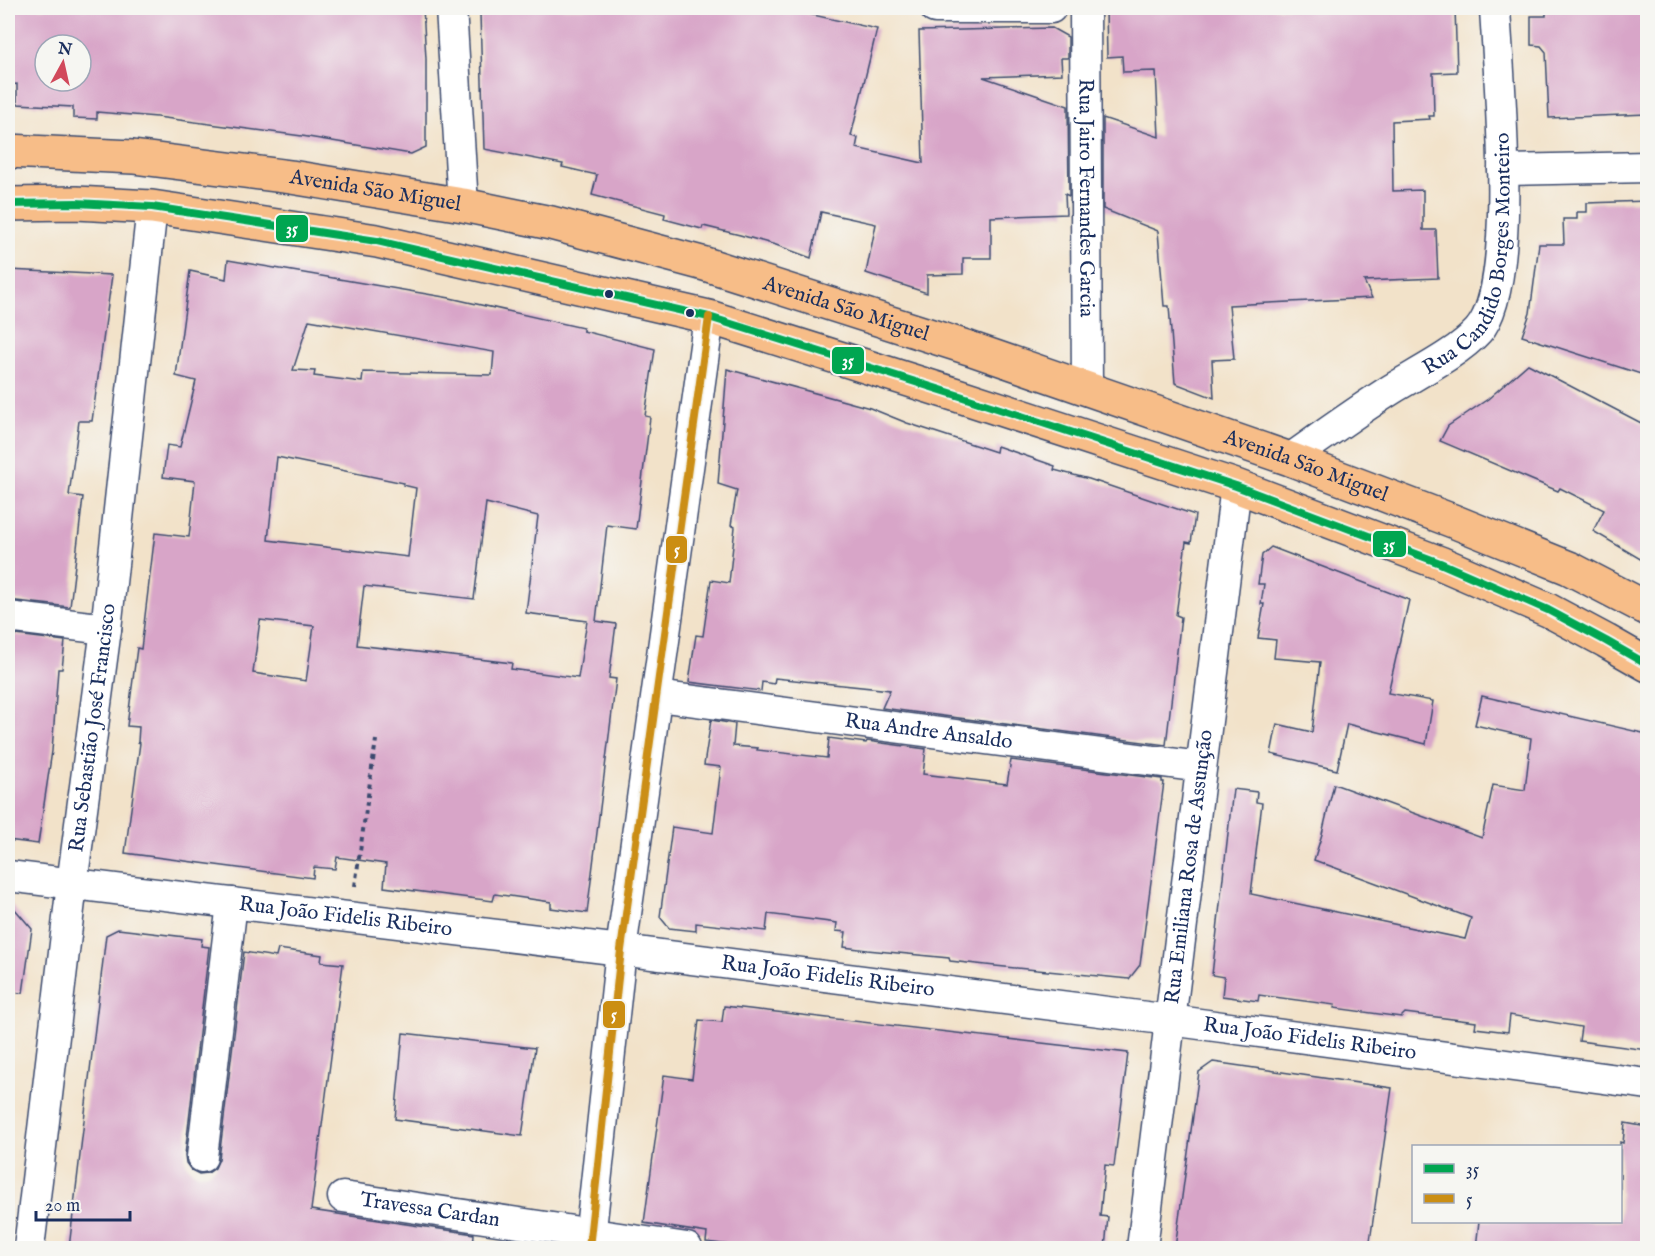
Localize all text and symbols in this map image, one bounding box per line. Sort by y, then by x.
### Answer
north arrow [33,33,93,93]
text: N [56,39,73,61]
street label: Rua Jairo Fernandes Garcia [1072,78,1100,318]
street label: Rua Candido Borges Monteiro [1418,132,1517,381]
street label: Avenida São Miguel [287,163,463,218]
line badge: 35 [275,214,309,243]
text: 35 [286,220,298,240]
street label: Avenida São Miguel [759,270,933,348]
unlabelled marker [603,288,615,300]
unlabelled marker [684,307,696,319]
line badge: 35 [831,346,865,375]
text: 35 [842,352,854,372]
street label: Avenida São Miguel [1219,423,1392,509]
line badge: 35 [1372,530,1407,558]
line badge: 5 [665,535,688,564]
text: 35 [1383,536,1395,556]
text: 5 [674,541,680,561]
street label: Rua Sebastião José Francisco [63,602,122,854]
street label: Rua Andre Ansaldo [843,707,1014,756]
street label: Rua Emiliana Rosa de Assunção [1159,728,1219,1006]
street label: Rua João Fidelis Ribeiro [237,890,454,943]
street label: Rua João Fidelis Ribeiro [720,949,936,1003]
line badge: 5 [602,1000,626,1029]
text: 5 [611,1006,617,1026]
street label: Rua João Fidelis Ribeiro [1202,1011,1418,1066]
legend [1412,1145,1622,1223]
text: 35 [1466,1159,1480,1182]
scale bar [36,1184,130,1222]
street label: Travessa Cardan [358,1186,502,1234]
text: 5 [1466,1189,1473,1212]
text: 20 m [45,1195,80,1218]

